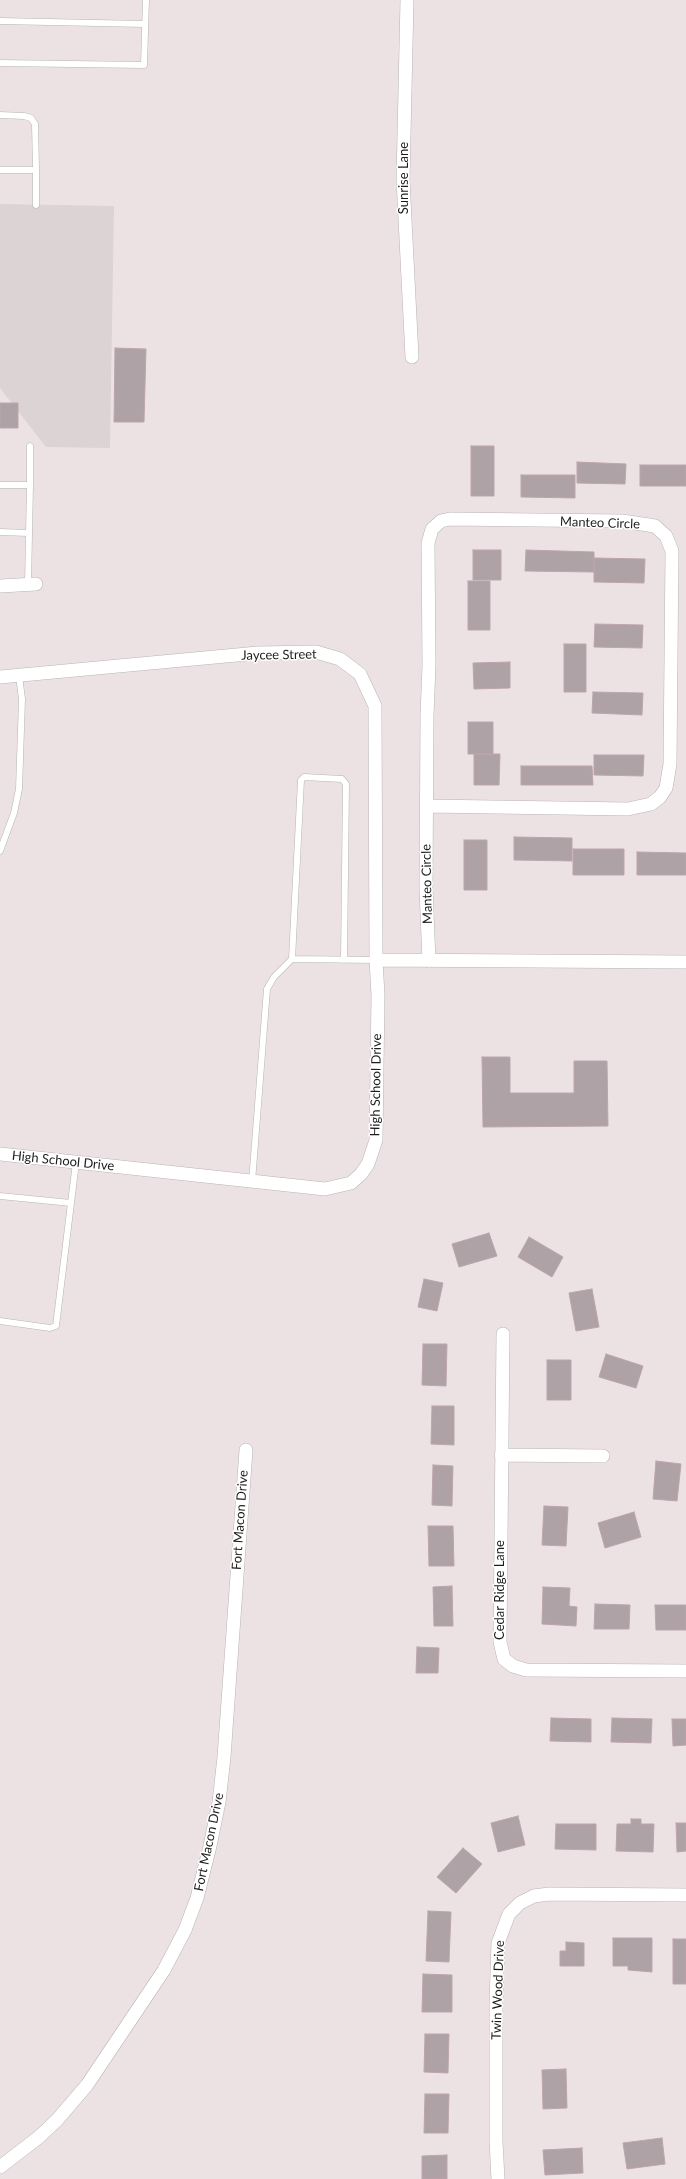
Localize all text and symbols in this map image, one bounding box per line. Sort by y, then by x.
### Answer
street label: Sunrise Lane [396,142,412,214]
street label: Manteo Circle [560,514,640,532]
street label: Jaycee Street [241,647,317,663]
street label: Manteo Circle [419,844,435,924]
street label: High School Drive [367,1033,385,1137]
street label: High School Drive [11,1148,115,1174]
street label: Fort Macon Drive [229,1469,251,1571]
street label: Cedar Ridge Lane [492,1540,508,1640]
street label: Fort Macon Drive [191,1791,227,1893]
street label: Twin Wood Drive [488,1940,508,2040]

